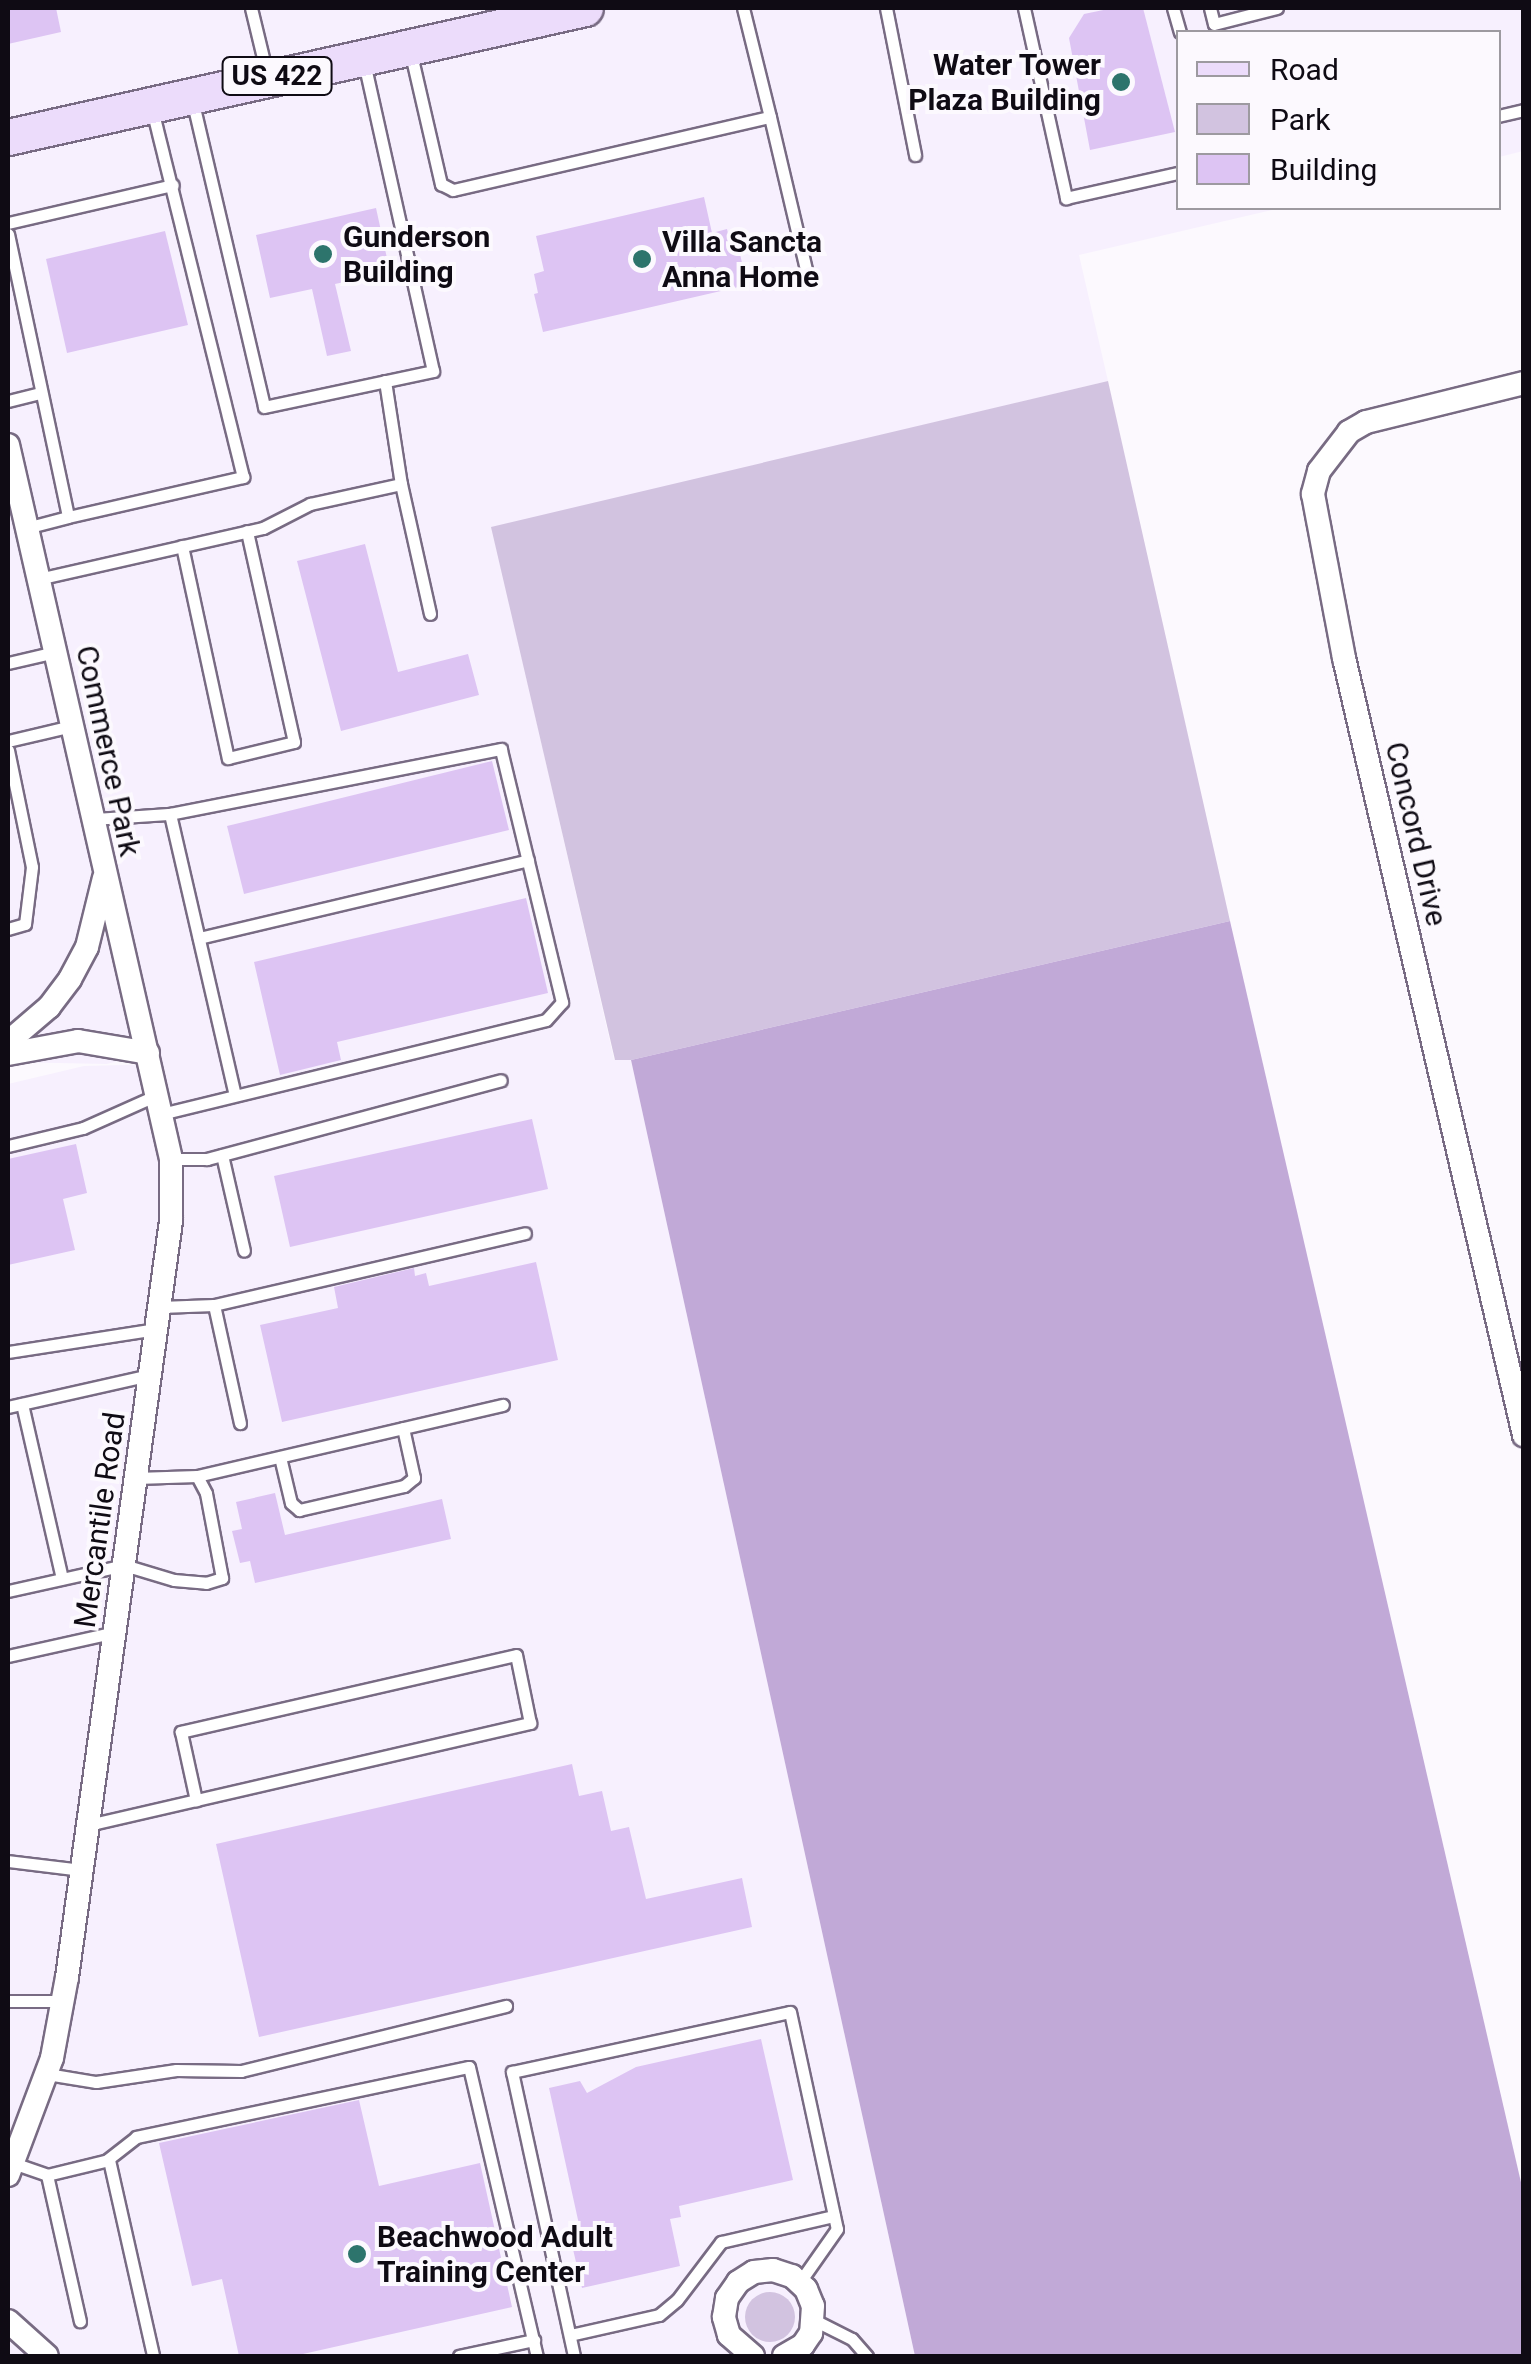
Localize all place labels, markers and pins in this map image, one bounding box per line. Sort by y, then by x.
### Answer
place label: Water Tower Plaza Building [908,47,1101,118]
marker: Water Tower Plaza Building [1110,71,1132,93]
place label: Gunderson Building [343,219,490,290]
place label: Villa Sancta Anna Home [662,224,822,294]
marker: Gunderson Building [312,243,334,265]
marker: Villa Sancta Anna Home [631,248,653,270]
place label: Beachwood Adult Training Center [377,2219,613,2290]
marker: Beachwood Adult Training Center [346,2243,368,2265]

